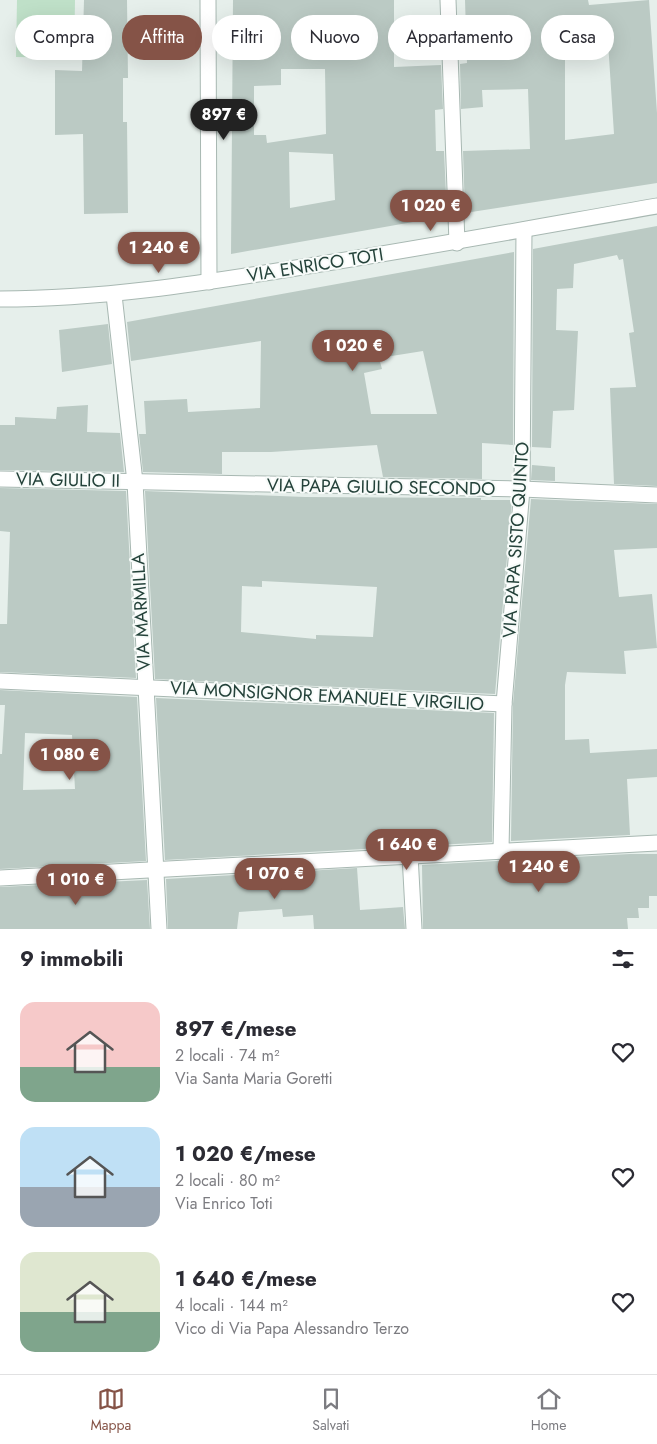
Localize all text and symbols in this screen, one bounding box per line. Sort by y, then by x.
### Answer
chip: Compra [15,15,112,60]
chip: Affitta [122,15,202,60]
chip: Filtri [212,15,281,60]
chip: Nuovo [291,15,378,60]
chip: Appartamento [388,15,531,60]
chip: Casa [541,15,614,60]
pin: 897 € [189,98,259,141]
text: 897 € [201,103,247,126]
pin: 1 020 € [385,190,477,232]
text: 1 020 € [401,194,461,217]
pin: 1 240 € [113,232,205,274]
text: 1 240 € [129,236,189,259]
street label: VIA ENRICO TOTI [245,241,385,289]
pin: 1 020 € [307,330,399,372]
text: 1 020 € [323,334,383,357]
street label: VIA PAPA SISTO QUINTO [496,441,536,639]
street label: VIA GIULIO II [16,466,120,494]
street label: VIA PAPA GIULIO SECONDO [267,472,495,502]
street label: VIA MARMILLA [125,552,157,671]
street label: VIA MONSIGNOR EMANUELE VIRGILIO [169,675,485,717]
pin: 1 080 € [24,738,116,781]
text: 1 080 € [40,743,100,766]
pin: 1 640 € [361,828,453,871]
text: 1 640 € [377,833,437,856]
pin: 1 240 € [493,850,585,893]
text: 1 240 € [509,855,569,878]
pin: 1 070 € [229,858,321,900]
text: 1 070 € [245,862,305,885]
pin: 1 010 € [30,864,122,906]
text: 1 010 € [47,868,105,891]
text: 9 immobili [20,944,123,974]
icon: filters [609,945,637,973]
text: 897 €/mese [175,1014,296,1044]
icon: home [60,1022,120,1082]
icon: heart [609,1038,637,1066]
text: 2 locali · 74 m² [175,1044,279,1067]
text: Via Santa Maria Goretti [175,1067,333,1090]
text: 1 020 €/mese [175,1139,316,1169]
icon: home [60,1147,120,1207]
icon: heart [609,1163,637,1191]
text: 2 locali · 80 m² [175,1169,280,1192]
text: Via Enrico Toti [175,1192,273,1215]
text: 1 640 €/mese [175,1264,317,1294]
icon: home [60,1272,120,1332]
icon: heart [609,1288,637,1316]
text: 4 locali · 144 m² [175,1294,288,1317]
text: Vico di Via Papa Alessandro Terzo [175,1317,409,1340]
tab: Mappa [90,1385,131,1435]
tab: Salvati [312,1385,350,1435]
tab: Home [531,1385,566,1435]

